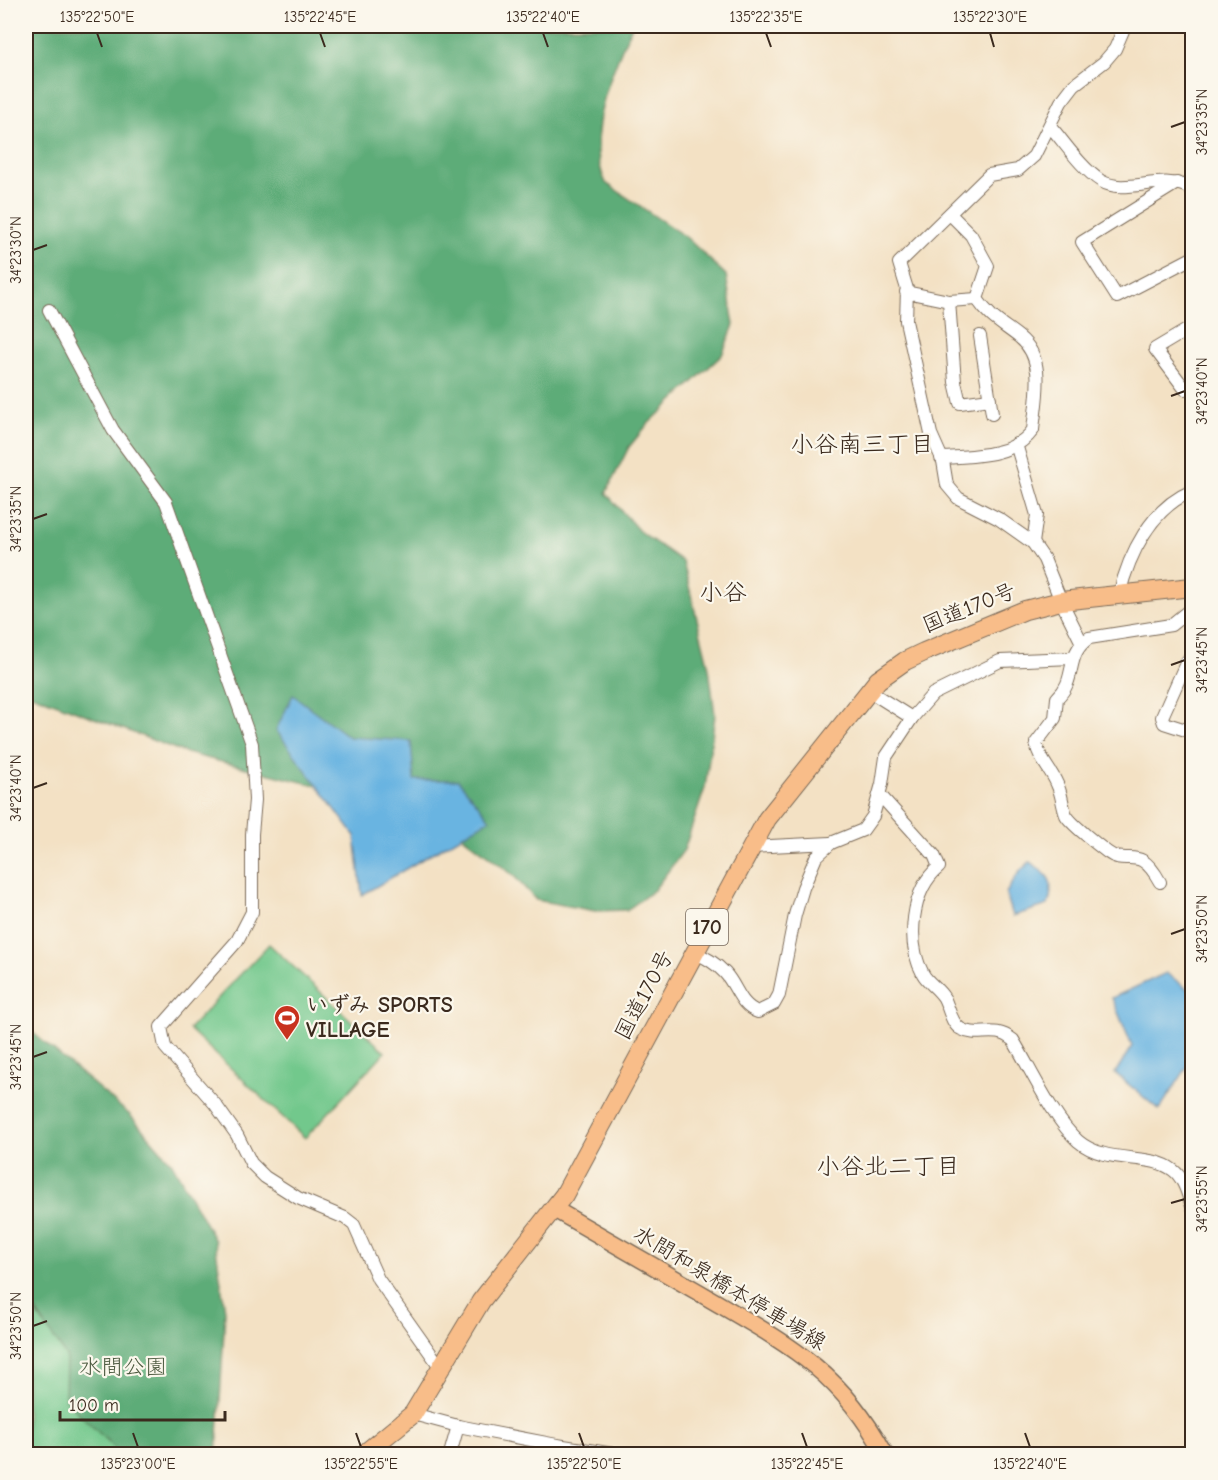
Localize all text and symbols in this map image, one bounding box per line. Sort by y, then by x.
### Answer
text: 135°22'50"E [60,8,134,26]
text: 135°22'45"E [284,8,356,26]
text: 135°22'40"E [506,8,580,26]
text: 135°22'35"E [730,8,802,26]
text: 135°22'30"E [953,8,1027,26]
text: 34°23'35"N [1193,89,1211,155]
text: 34°23'30"N [7,216,25,284]
text: 34°23'40"N [1193,357,1211,425]
district label: 小谷南三丁目 [790,430,934,458]
text: 34°23'35"N [7,486,25,552]
street label: 国道170号 [918,577,1020,639]
district label: 小谷 [699,578,747,606]
text: 34°23'45"N [1193,627,1211,693]
text: 34°23'40"N [7,754,25,822]
text: 34°23'50"N [1193,895,1211,963]
road number: 170 [686,909,728,945]
street label: 国道170号 [609,945,679,1045]
place label: いずみ SPORTS VILLAGE [306,992,453,1043]
sports icon: いずみ SPORTS VILLAGE [272,1003,302,1041]
text: 34°23'45"N [7,1024,25,1090]
district label: 小谷北二丁目 [816,1152,960,1180]
text: 34°23'55"N [1193,1165,1211,1233]
street label: 水間和泉橋本停車場線 [629,1220,831,1356]
text: 34°23'50"N [7,1292,25,1360]
park label: 水間公園 [79,1354,167,1380]
scale bar [60,1384,225,1422]
text: 100 m [69,1395,119,1416]
text: 135°23'00"E [100,1455,176,1473]
text: 135°22'55"E [324,1455,398,1473]
text: 135°22'50"E [547,1455,621,1473]
text: 135°22'45"E [771,1455,843,1473]
text: 135°22'40"E [993,1455,1067,1473]

